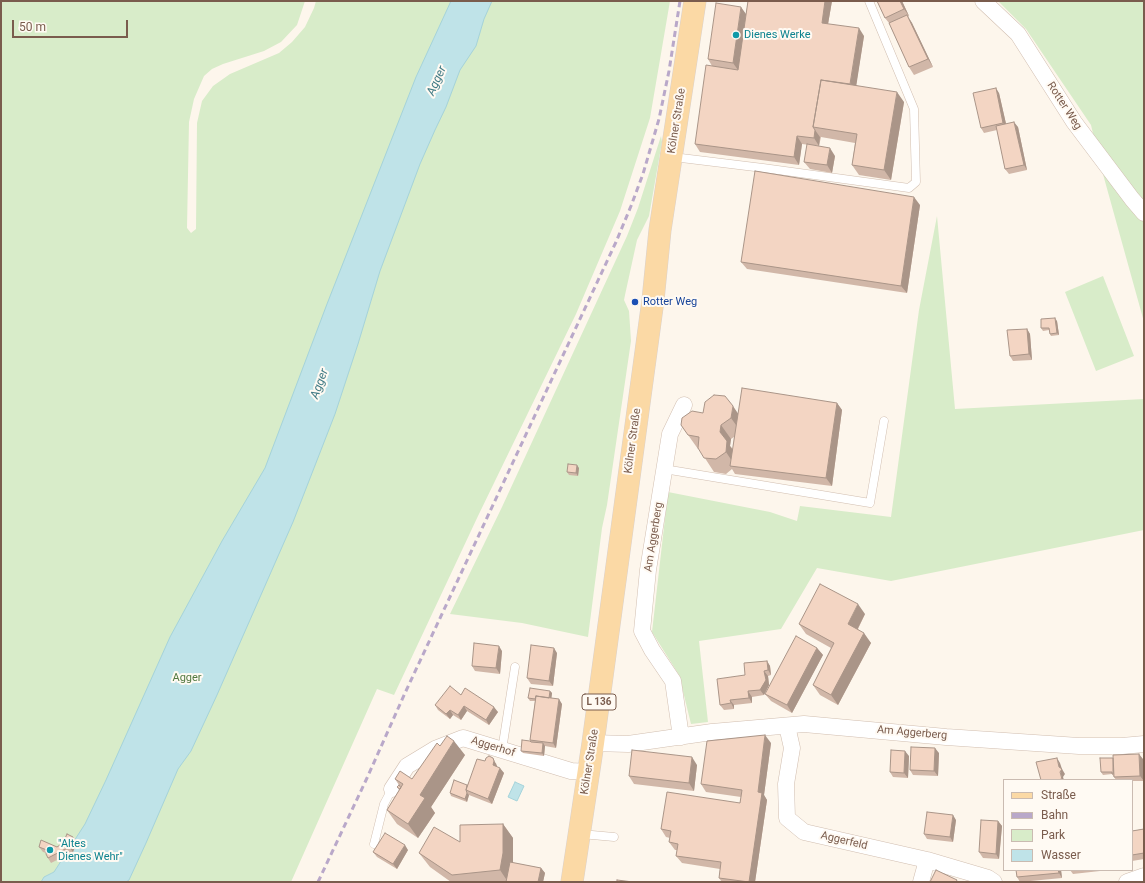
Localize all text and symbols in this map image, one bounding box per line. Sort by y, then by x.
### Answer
scale bar [14,12,130,38]
text: 50 m [19,20,46,34]
place label: Dienes Werke [744,28,810,42]
marker: Dienes Werke [731,30,741,40]
water label: Agger [424,64,450,98]
street label: Rotter Weg [1044,80,1084,132]
street label: Kölner Straße [665,87,689,155]
place label: Rotter Weg [643,295,697,309]
marker: Rotter Weg [630,297,640,307]
water label: Agger [308,367,332,401]
street label: Kölner Straße [622,407,644,475]
street label: Am Aggerberg [642,501,666,573]
park label: Agger [172,671,202,685]
road number: L 136 [582,694,616,710]
street label: Am Aggerberg [876,723,948,743]
street label: Kölner Straße [578,728,602,796]
street label: Aggerhof [469,734,517,760]
legend [1003,779,1133,871]
text: Straße [1041,788,1076,802]
text: Bahn [1041,808,1068,822]
text: Park [1041,828,1065,842]
street label: Aggerfeld [819,829,869,853]
place label: "Altes Dienes Wehr" [58,837,123,863]
marker: "Altes Dienes Wehr" [45,845,55,855]
text: Wasser [1041,848,1081,862]

